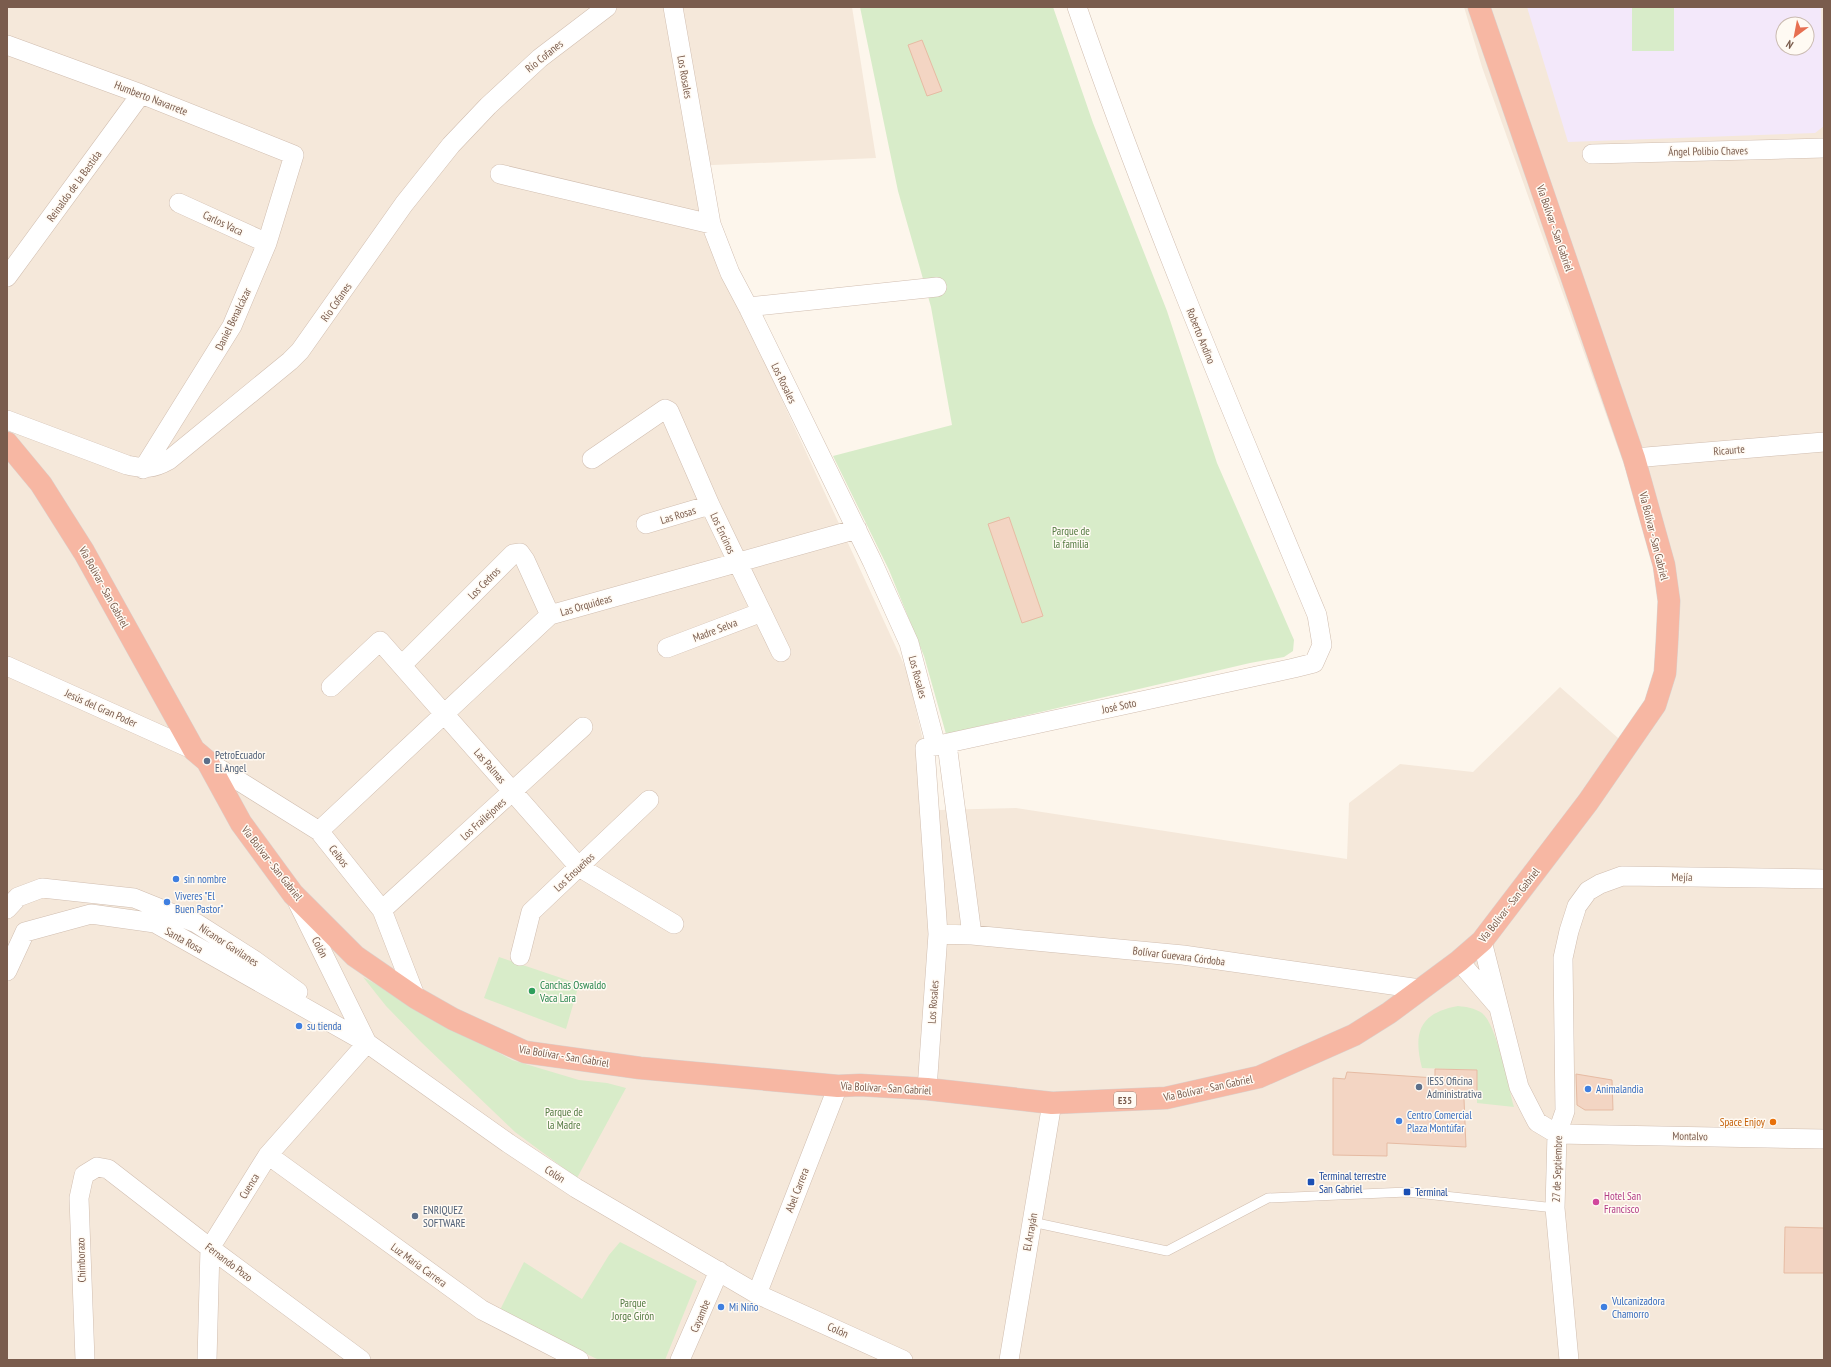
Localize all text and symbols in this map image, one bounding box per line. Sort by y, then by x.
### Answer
north arrow [1775,16,1815,56]
street label: Río Cofanes [522,36,566,75]
text: N [1783,37,1796,52]
street label: Los Rosales [674,54,696,100]
street label: Humberto Navarrete [112,78,190,119]
street label: Ángel Polibio Chaves [1668,143,1748,159]
street label: Reinaldo de la Bastida [44,148,104,224]
street label: Vía Bolívar - San Gabriel [1533,182,1577,274]
street label: Carlos Vaca [201,208,245,238]
street label: Río Cofanes [318,280,355,324]
street label: Daniel Benalcázar [212,285,254,353]
street label: Roberto Andino [1184,306,1219,366]
street label: Los Rosales [768,360,800,406]
street label: Ricaurte [1713,442,1746,458]
street label: Vía Bolívar - San Gabriel [1636,489,1672,582]
street label: Las Rosas [659,503,698,527]
street label: Los Encinos [707,510,739,556]
park label: Parque de la familia [1052,524,1090,551]
street label: Vía Bolívar - San Gabriel [75,543,132,630]
street label: Los Cedros [465,564,503,602]
street label: Las Orquideas [558,591,614,619]
street label: Madre Selva [691,615,739,645]
street label: Los Rosales [906,654,930,700]
street label: Jesús del Gran Poder [62,685,139,730]
street label: José Soto [1099,695,1138,717]
street label: Las Palmas [471,746,509,787]
place label: PetroEcuador El Angel [215,748,265,775]
marker: PetroEcuador El Angel [202,756,212,766]
street label: Los Frailejones [457,795,509,843]
street label: Vía Bolívar - San Gabriel [238,822,306,903]
street label: Ceibos [326,842,352,870]
street label: Los Ensueños [551,849,598,894]
street label: Vía Bolívar - San Gabriel [1475,865,1543,946]
street label: Mejía [1672,870,1692,884]
place label: sin nombre [184,872,227,886]
marker: sin nombre [171,874,181,884]
place label: Viveres "El Buen Pastor" [174,889,223,916]
marker: Viveres "El Buen Pastor" [162,897,172,907]
street label: Nicanor Gavilanes [197,921,262,970]
street label: Santa Rosa [162,924,206,956]
street label: Colón [309,934,331,960]
street label: Bolívar Guevara Córdoba [1132,943,1226,969]
place label: Canchas Oswaldo Vaca Lara [539,978,606,1005]
street label: Los Rosales [925,980,942,1024]
marker: Canchas Oswaldo Vaca Lara [527,986,537,996]
place label: su tienda [307,1019,342,1033]
marker: su tienda [294,1021,304,1031]
street label: Vía Bolívar - San Gabriel [517,1042,610,1070]
street label: Vía Bolívar - San Gabriel [1161,1072,1254,1104]
place label: IESS Oficina Administrativa [1427,1074,1482,1101]
street label: Vía Bolívar - San Gabriel [839,1079,932,1097]
marker: IESS Oficina Administrativa [1414,1082,1424,1092]
place label: Animalandia [1596,1082,1643,1096]
marker: Animalandia [1583,1084,1593,1094]
road number: E35 [1114,1092,1136,1108]
park label: Parque de la Madre [545,1105,583,1132]
place label: Centro Comercial Plaza Montúfar [1407,1108,1472,1135]
place label: Space Enjoy [1720,1115,1766,1129]
marker: Centro Comercial Plaza Montúfar [1394,1116,1404,1126]
marker: Space Enjoy [1768,1117,1778,1127]
street label: Montalvo [1672,1129,1708,1143]
street label: 27 de Septiembre [1549,1135,1565,1203]
street label: Colón [542,1162,568,1186]
street label: Abel Carrera [782,1166,812,1214]
place label: Terminal terrestre San Gabriel [1319,1169,1387,1196]
street label: Cuenca [236,1171,262,1201]
marker: Terminal terrestre San Gabriel [1306,1177,1316,1187]
place label: Terminal [1415,1185,1448,1199]
marker: Terminal [1402,1187,1412,1197]
place label: Hotel San Francisco [1604,1189,1641,1216]
marker: Hotel San Francisco [1591,1197,1601,1207]
place label: ENRIQUEZ SOFTWARE [423,1203,466,1230]
marker: ENRIQUEZ SOFTWARE [410,1211,420,1221]
street label: El Arrayán [1020,1212,1040,1252]
street label: Chimborazo [73,1237,89,1283]
street label: Fernando Pozo [202,1240,256,1285]
street label: Luz María Carrera [388,1240,450,1290]
place label: Vulcanizadora Chamorro [1611,1294,1665,1321]
park label: Parque Jorge Girón [611,1296,654,1323]
street label: Cayambe [687,1297,713,1335]
place label: Mi Niño [729,1300,759,1314]
marker: Mi Niño [716,1302,726,1312]
marker: Vulcanizadora Chamorro [1599,1302,1609,1312]
street label: Colón [825,1319,851,1341]

